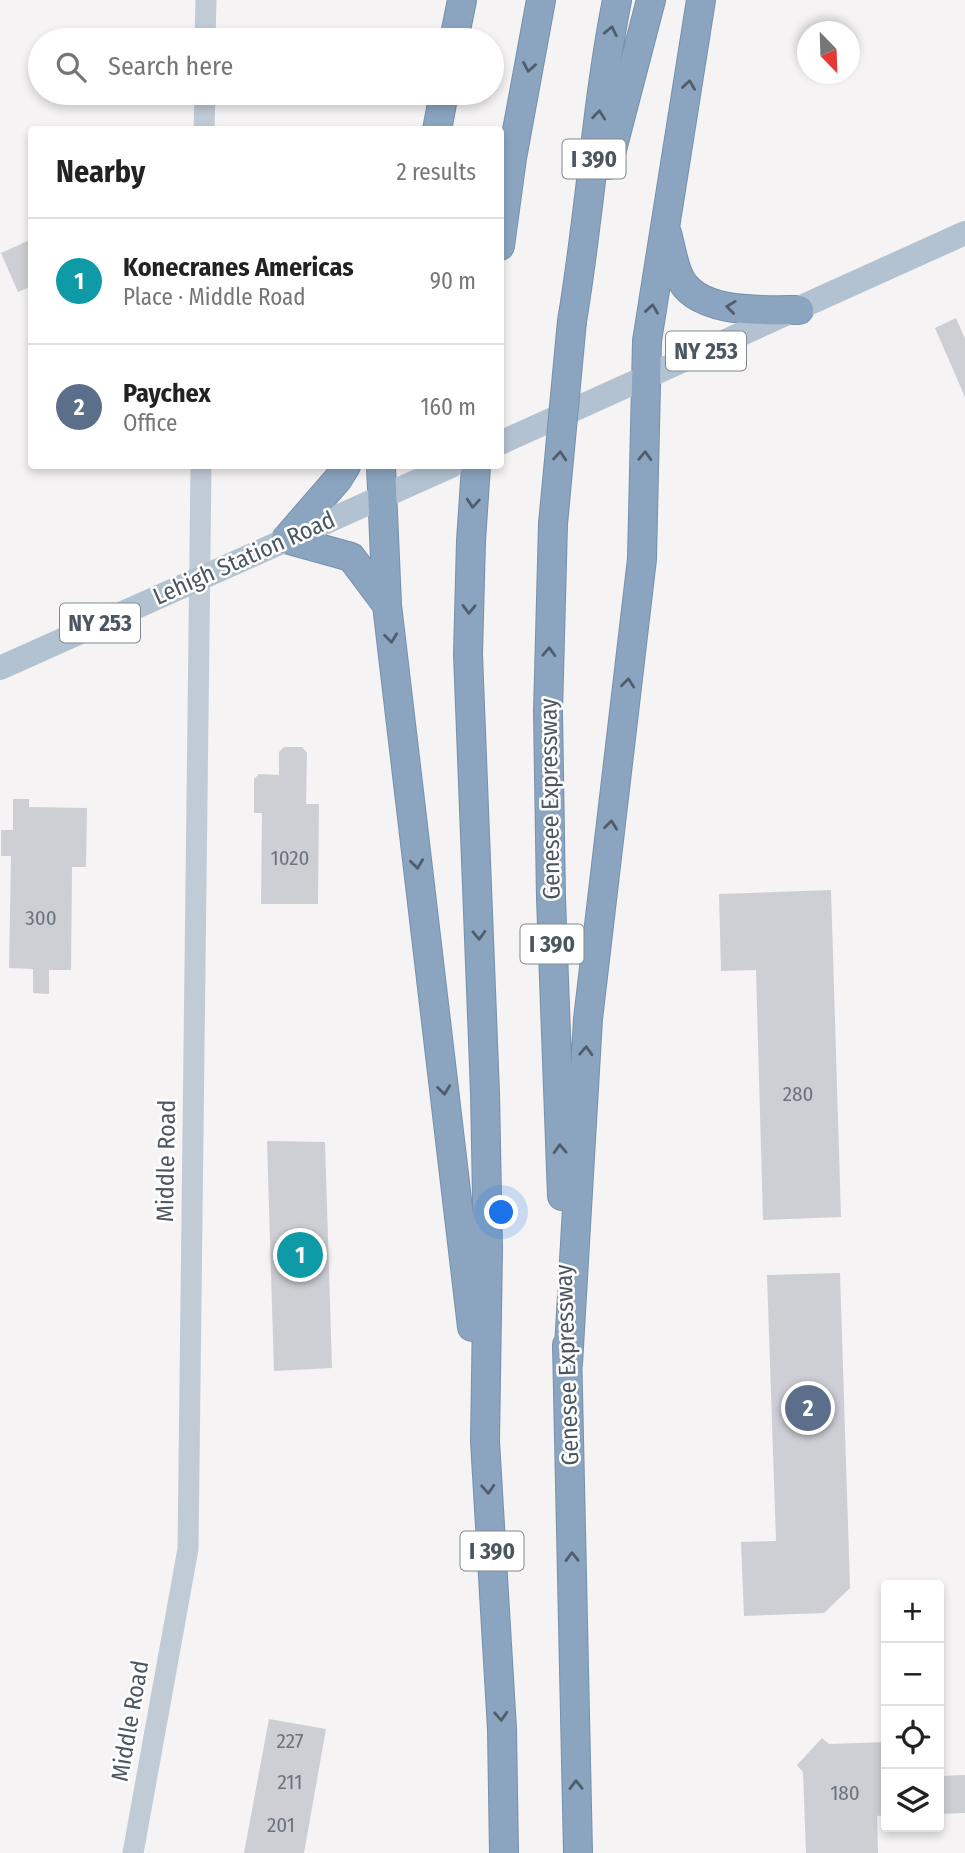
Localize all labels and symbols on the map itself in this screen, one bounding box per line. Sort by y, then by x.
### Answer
north arrow [797,21,860,84]
one-way arrow [603,25,618,37]
one-way arrow [522,61,537,73]
one-way arrow [682,79,697,91]
one-way arrow [591,109,606,120]
road number: I 390 [562,140,626,178]
one-way arrow [725,299,737,314]
one-way arrow [644,303,659,315]
road number: NY 253 [666,332,746,370]
one-way arrow [552,450,567,462]
one-way arrow [638,450,653,461]
one-way arrow [466,498,481,509]
street label: Lehigh Station Road [149,505,339,611]
road number: NY 253 [60,604,140,642]
one-way arrow [461,605,477,615]
one-way arrow [383,632,398,644]
one-way arrow [542,646,557,657]
one-way arrow [620,677,635,688]
street label: Genesee Expressway [534,698,566,900]
one-way arrow [604,819,619,831]
house number: 1020 [270,845,310,871]
one-way arrow [410,858,425,870]
house number: 300 [25,905,57,931]
road number: I 390 [520,925,584,964]
one-way arrow [471,929,486,940]
one-way arrow [579,1045,594,1056]
house number: 280 [783,1081,813,1107]
one-way arrow [436,1085,451,1096]
street label: Middle Road [151,1100,181,1222]
one-way arrow [552,1143,567,1154]
your location [484,1195,518,1229]
pin: 1 [277,1229,323,1281]
street label: Genesee Expressway [549,1264,585,1466]
pin: 2 [785,1382,831,1434]
one-way arrow [480,1484,495,1495]
road number: I 390 [461,1532,524,1570]
one-way arrow [564,1552,579,1563]
street label: Middle Road [106,1658,154,1784]
one-way arrow [493,1711,508,1722]
house number: 227 [277,1728,303,1754]
house number: 211 [278,1769,302,1795]
one-way arrow [568,1779,584,1790]
house number: 180 [830,1780,860,1806]
house number: 201 [267,1812,295,1838]

